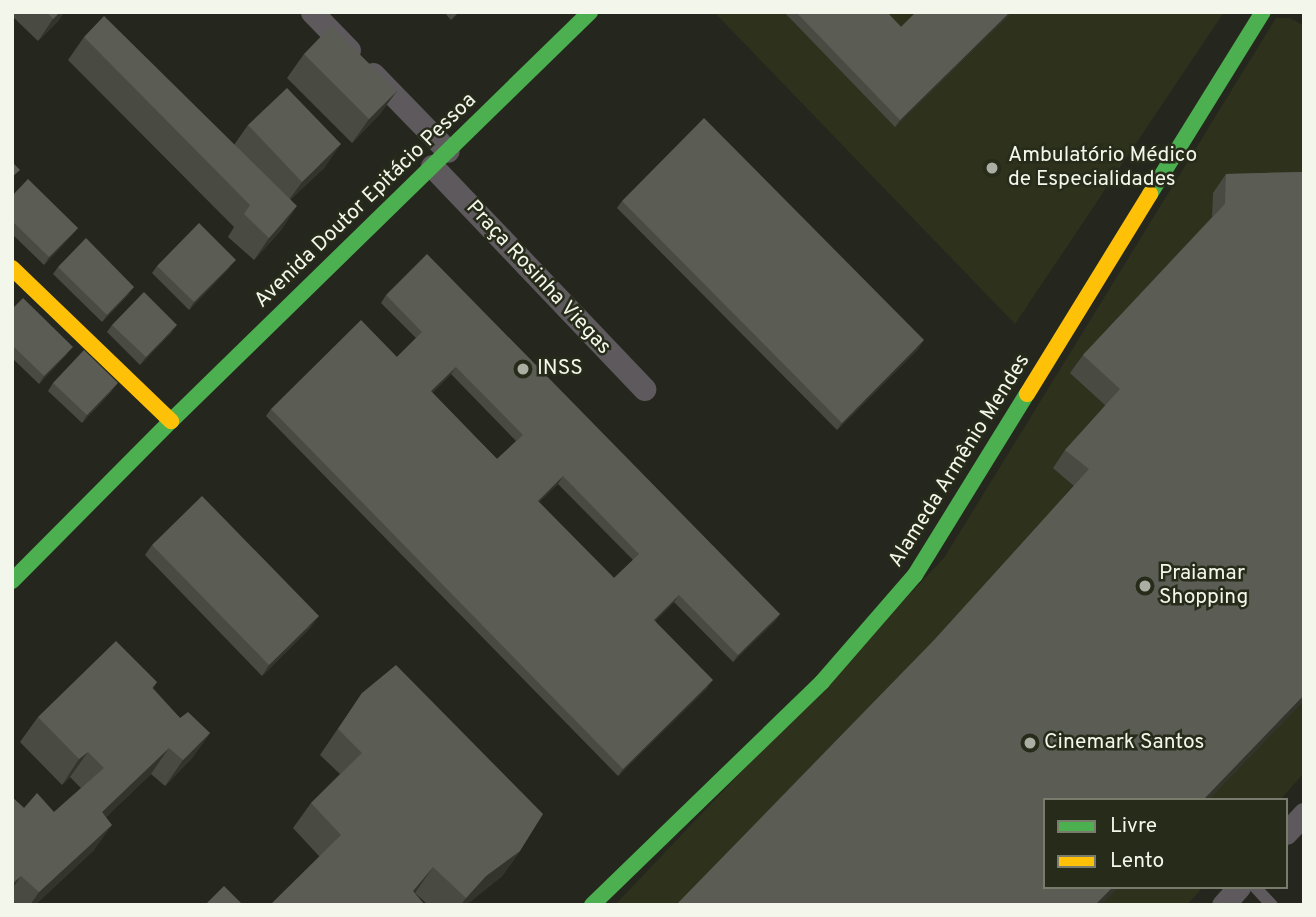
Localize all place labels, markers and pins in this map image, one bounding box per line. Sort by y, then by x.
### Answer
place label: Ambulatório Médico de Especialidades [1008,143,1197,193]
marker: Ambulatório Médico de Especialidades [982,158,1002,178]
place label: INSS [537,356,583,382]
marker: INSS [515,361,531,377]
place label: Praiamar Shopping [1159,561,1248,611]
marker: Praiamar Shopping [1137,578,1153,594]
place label: Cinemark Santos [1044,730,1204,756]
marker: Cinemark Santos [1022,735,1038,751]

